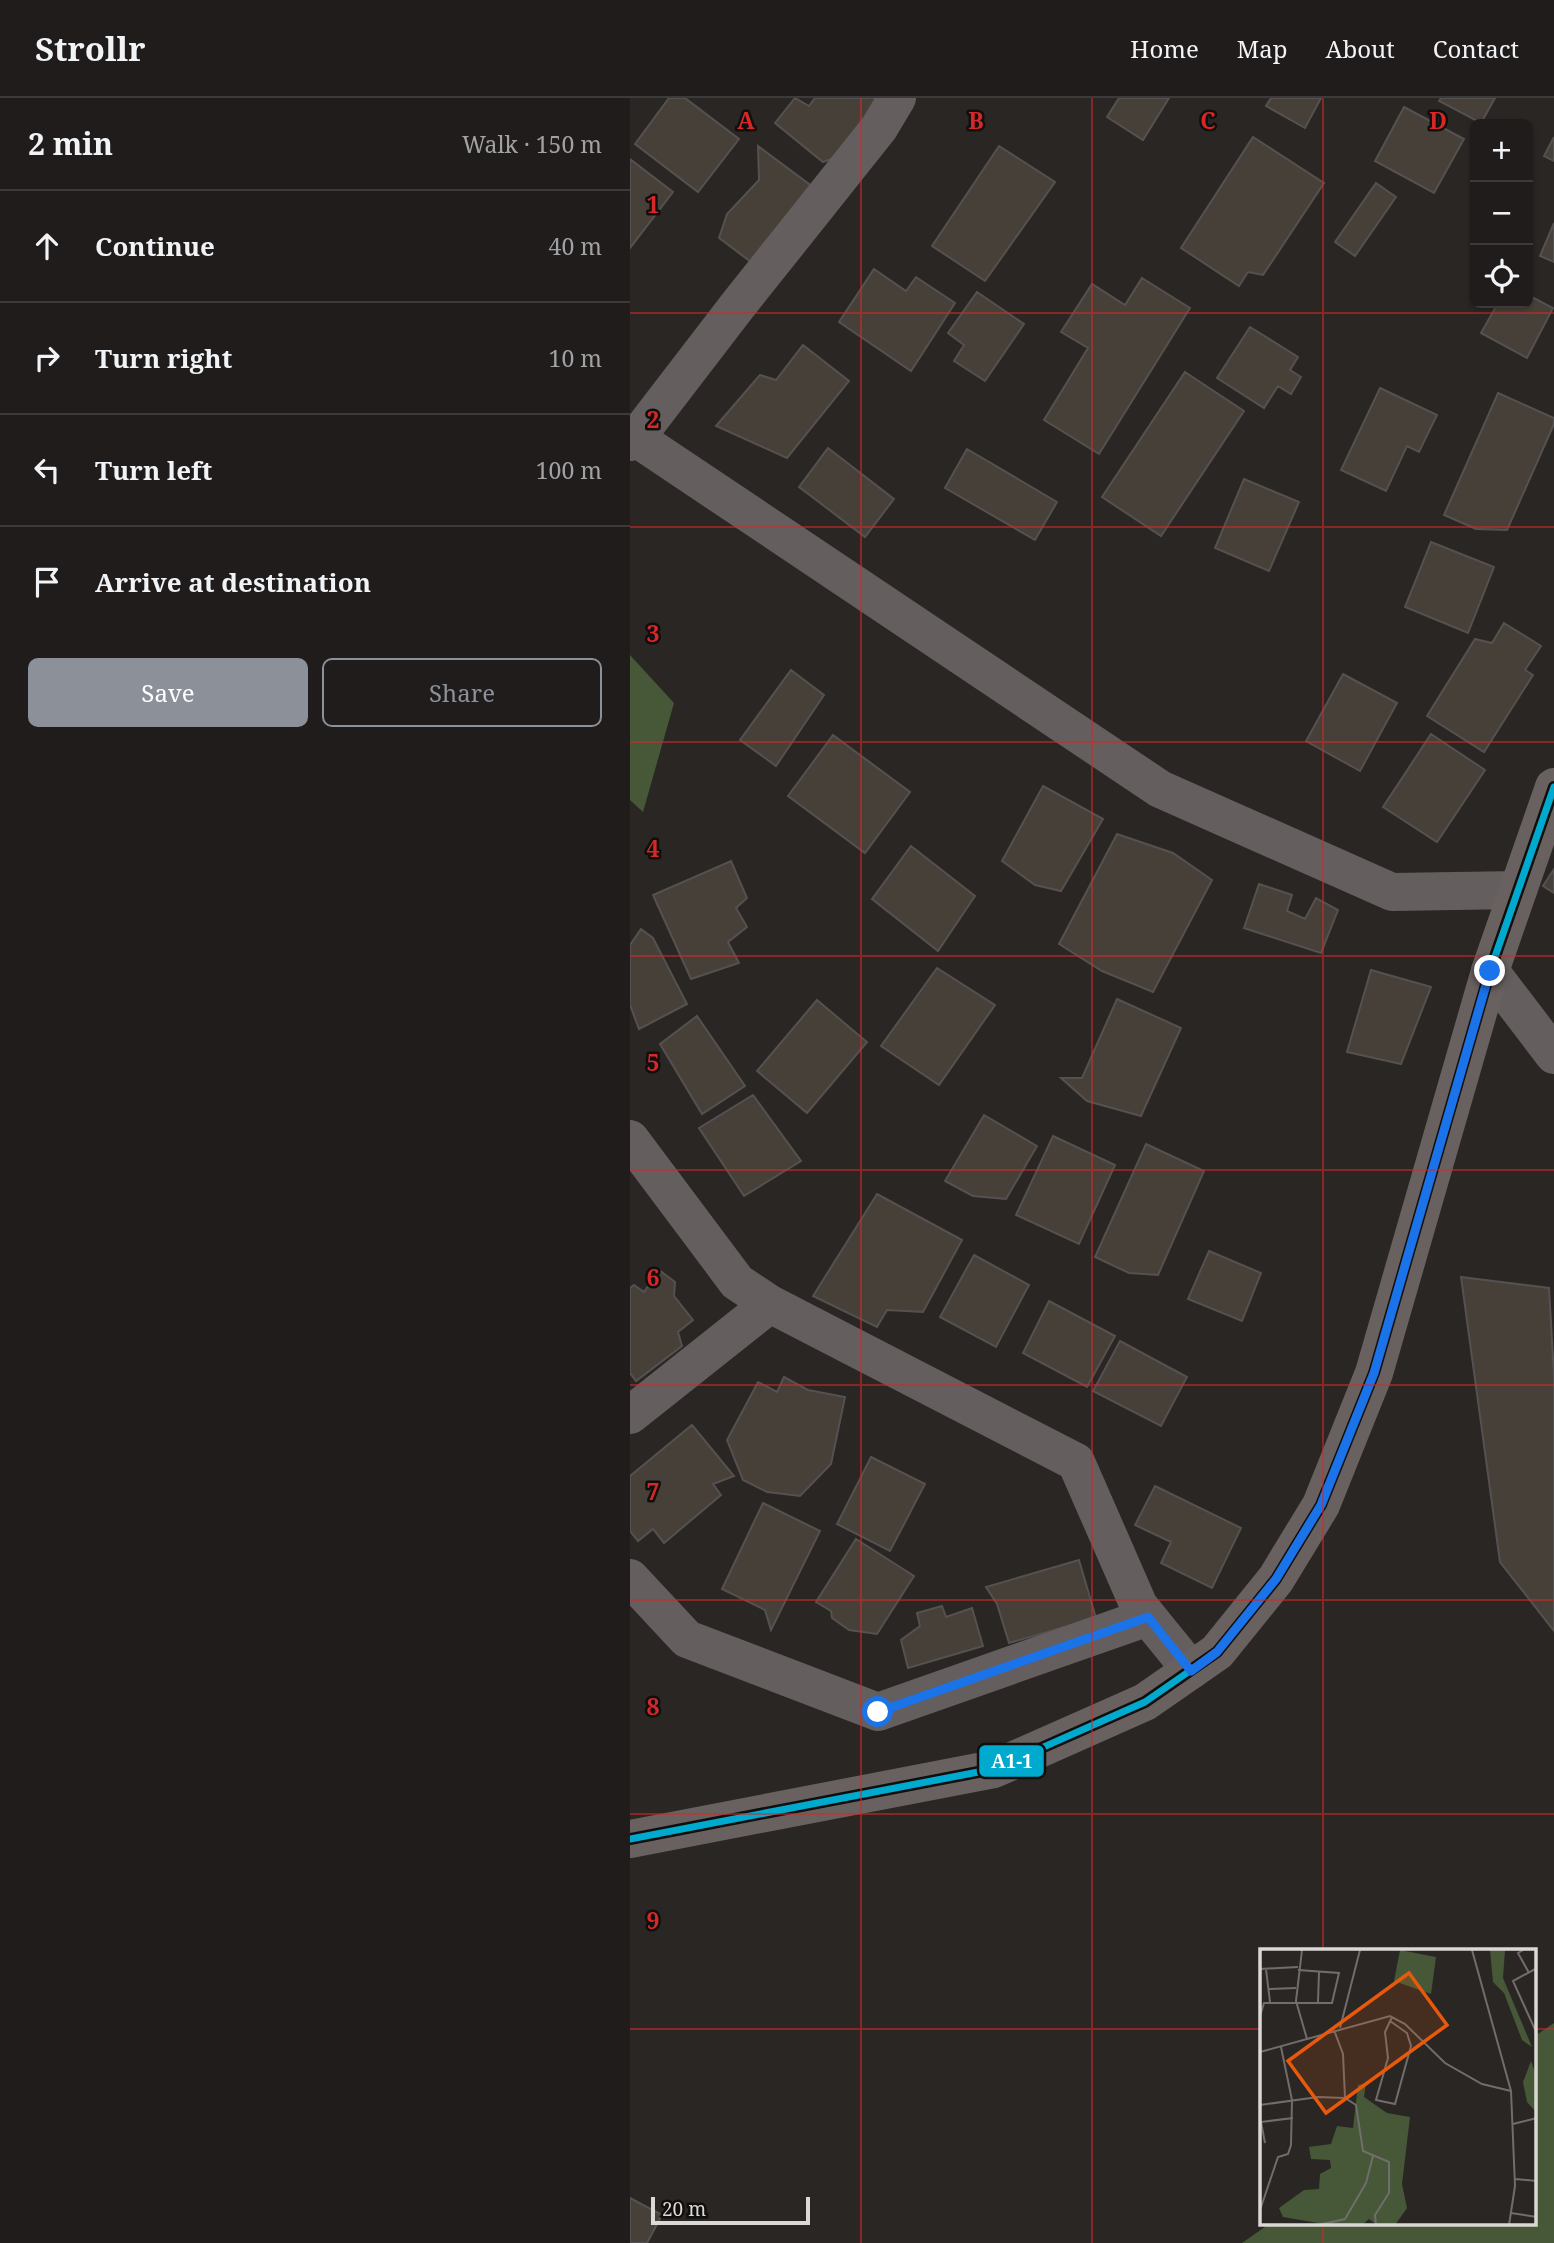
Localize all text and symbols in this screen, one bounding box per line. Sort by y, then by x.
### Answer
text: Strollr [35,26,145,71]
text: Home [1130,32,1199,65]
text: Map [1237,32,1288,65]
text: About [1326,32,1395,65]
text: Contact [1433,32,1519,65]
text: A [737,104,755,136]
text: B [968,104,984,136]
text: C [1200,104,1216,136]
text: D [1429,104,1447,136]
map controls [1470,119,1533,308]
button: + [1470,119,1533,182]
text: 2 min [28,123,113,164]
text: Walk · 150 m [462,128,602,160]
button: − [1470,182,1533,245]
text: 1 [647,188,660,220]
icon: ahead [28,227,66,265]
text: Continue [95,228,215,264]
text: 40 m [549,230,602,262]
button: locate [1470,245,1533,308]
icon: right [28,339,66,377]
text: Turn right [95,340,232,376]
text: 10 m [549,342,602,374]
text: 2 [647,403,660,435]
icon: left [28,451,66,489]
text: Turn left [95,452,212,488]
text: 100 m [536,454,602,486]
icon: arrive [28,563,66,601]
text: Arrive at destination [95,564,371,600]
text: 3 [647,617,660,649]
button: Save [28,658,308,727]
button: Share [322,658,602,727]
text: 4 [647,832,660,864]
route end [1474,955,1505,986]
text: 5 [647,1046,660,1078]
text: 6 [647,1261,660,1293]
text: 7 [647,1475,660,1507]
text: 8 [647,1690,660,1722]
route start [862,1696,893,1727]
line badge: A1-1 [978,1744,1045,1778]
text: A1-1 [991,1748,1033,1774]
text: 9 [647,1904,660,1936]
inset map [1260,1949,1536,2226]
scale bar [651,2194,810,2226]
text: 20 m [662,2196,706,2222]

